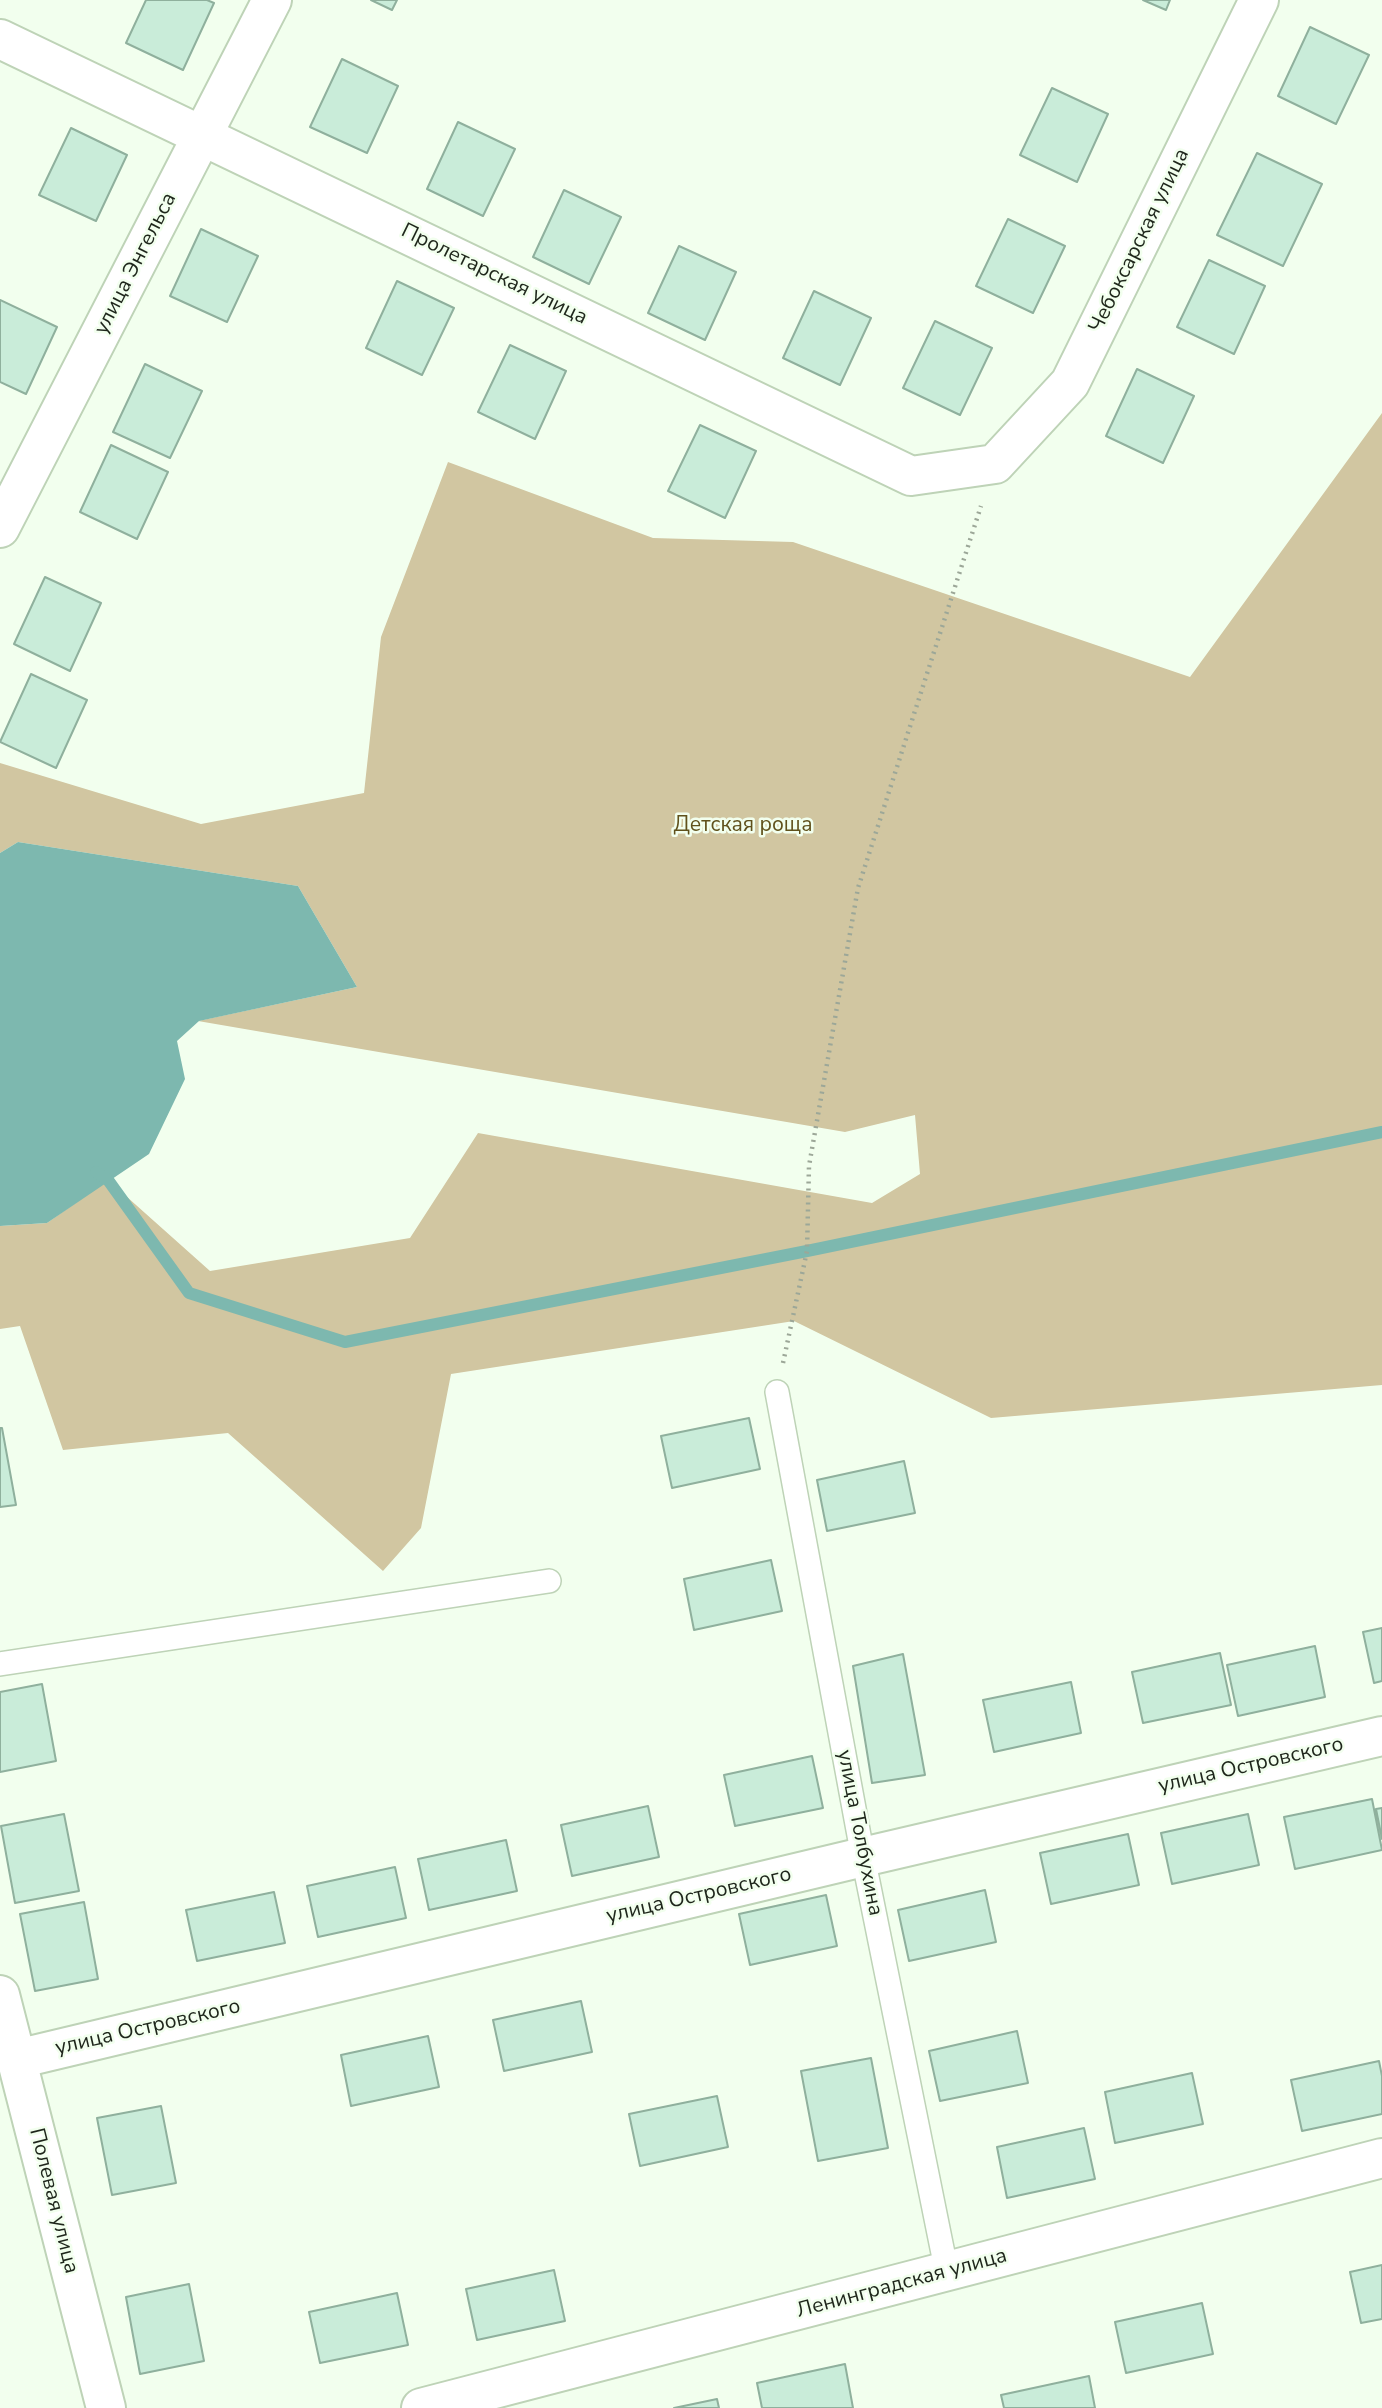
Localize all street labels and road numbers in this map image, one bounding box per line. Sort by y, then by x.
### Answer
street label: Чебоксарская улица [1084,145,1196,337]
street label: улица Энгельса [89,189,183,339]
street label: Пролетарская улица [397,219,591,331]
street label: улица Островского [1156,1732,1346,1800]
street label: улица Толбухина [831,1748,887,1918]
street label: улица Островского [604,1862,794,1930]
street label: улица Островского [53,1994,243,2062]
street label: Полевая улица [23,2126,83,2276]
street label: Ленинградская улица [794,2244,1010,2324]

